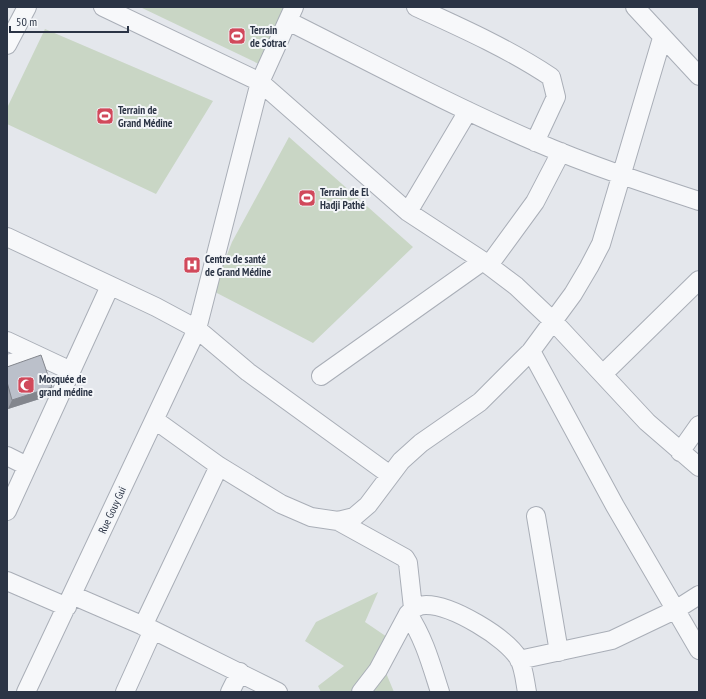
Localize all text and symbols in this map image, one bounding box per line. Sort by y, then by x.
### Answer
scale bar [10,8,128,34]
text: 50 m [16,14,37,29]
place label: Terrain de Sotrac [250,23,287,50]
sports icon: Terrain de Sotrac [227,26,247,46]
place label: Terrain de Grand Médine [118,103,173,130]
sports icon: Terrain de Grand Médine [95,106,115,126]
place label: Terrain de El Hadji Pathé [320,185,369,212]
sports icon: Terrain de El Hadji Pathé [297,188,317,208]
place label: Centre de santé de Grand Médine [205,252,271,279]
hospital icon: Centre de santé de Grand Médine [182,255,202,275]
place label: Mosquée de grand médine [39,372,93,399]
mosque icon: Mosquée de grand médine [16,375,36,395]
street label: Rue Gouy Gui [95,484,129,536]

